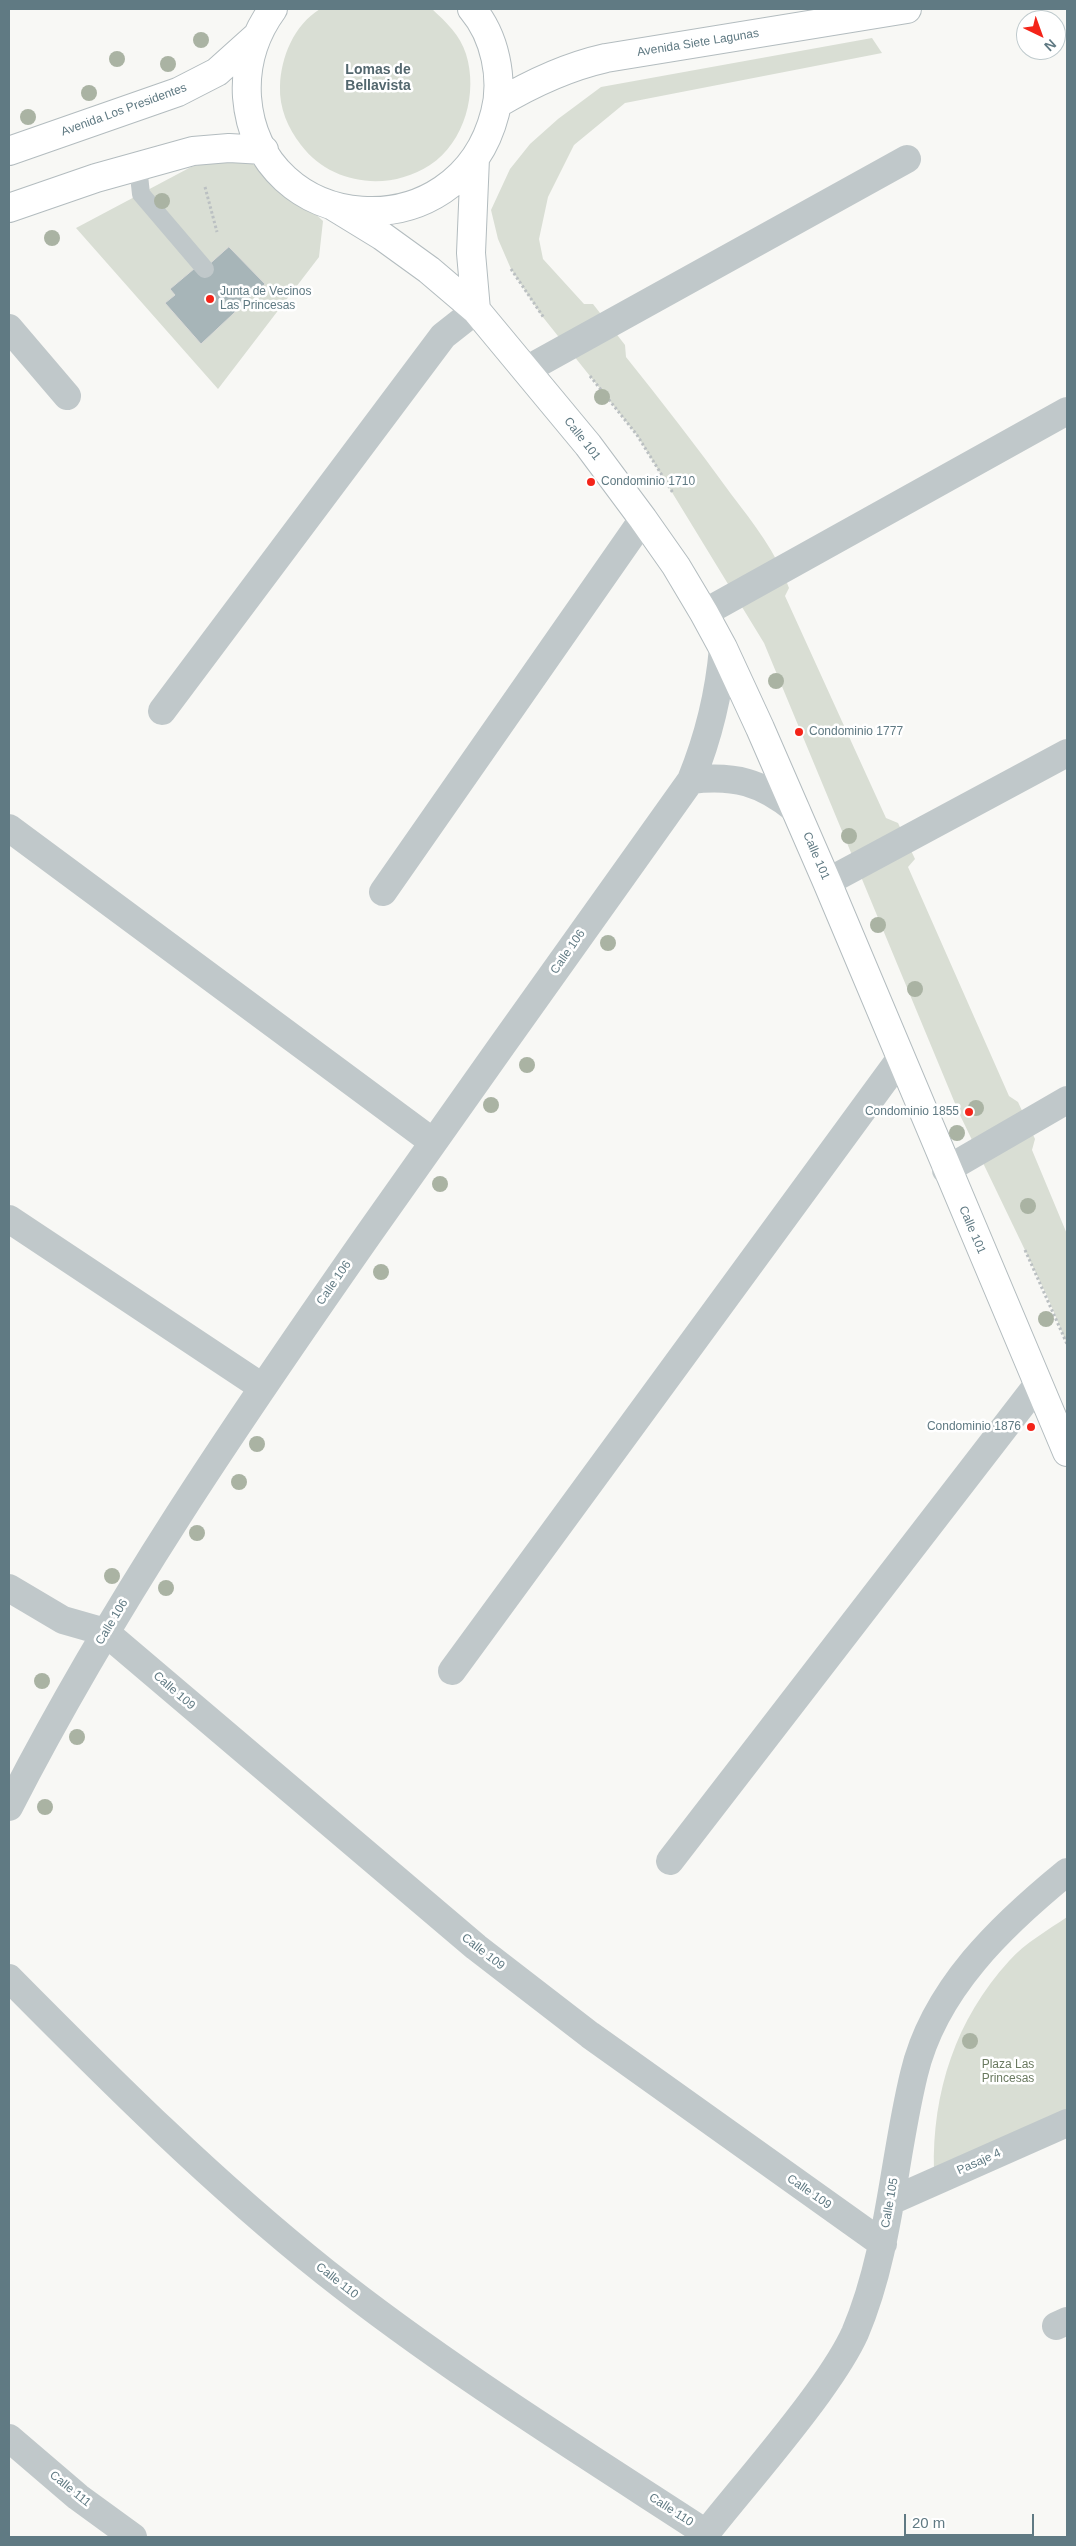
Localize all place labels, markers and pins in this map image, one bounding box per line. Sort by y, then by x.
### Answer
place label: Junta de Vecinos Las Princesas [220,285,311,313]
marker: Junta de Vecinos Las Princesas [204,293,216,305]
place label: Condominio 1710 [601,475,695,489]
marker: Condominio 1710 [585,476,597,488]
place label: Condominio 1777 [809,725,903,739]
marker: Condominio 1777 [793,726,805,738]
place label: Condominio 1855 [865,1105,959,1119]
marker: Condominio 1855 [963,1106,975,1118]
place label: Condominio 1876 [927,1420,1021,1434]
marker: Condominio 1876 [1025,1421,1037,1433]

